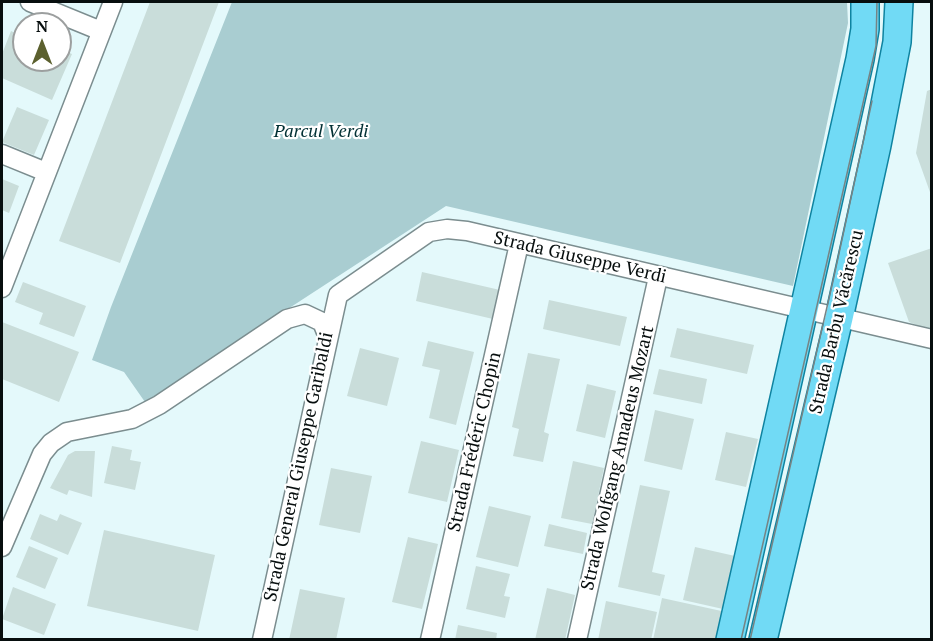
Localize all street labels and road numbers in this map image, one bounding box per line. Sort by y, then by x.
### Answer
street label: Strada Giuseppe Verdi [492,228,668,288]
street label: Strada Barbu Văcărescu [805,228,869,416]
street label: Strada Wolfgang Amadeus Mozart [577,324,659,592]
street label: Strada General Giuseppe Garibaldi [260,330,338,604]
street label: Strada Frédéric Chopin [444,350,506,534]

